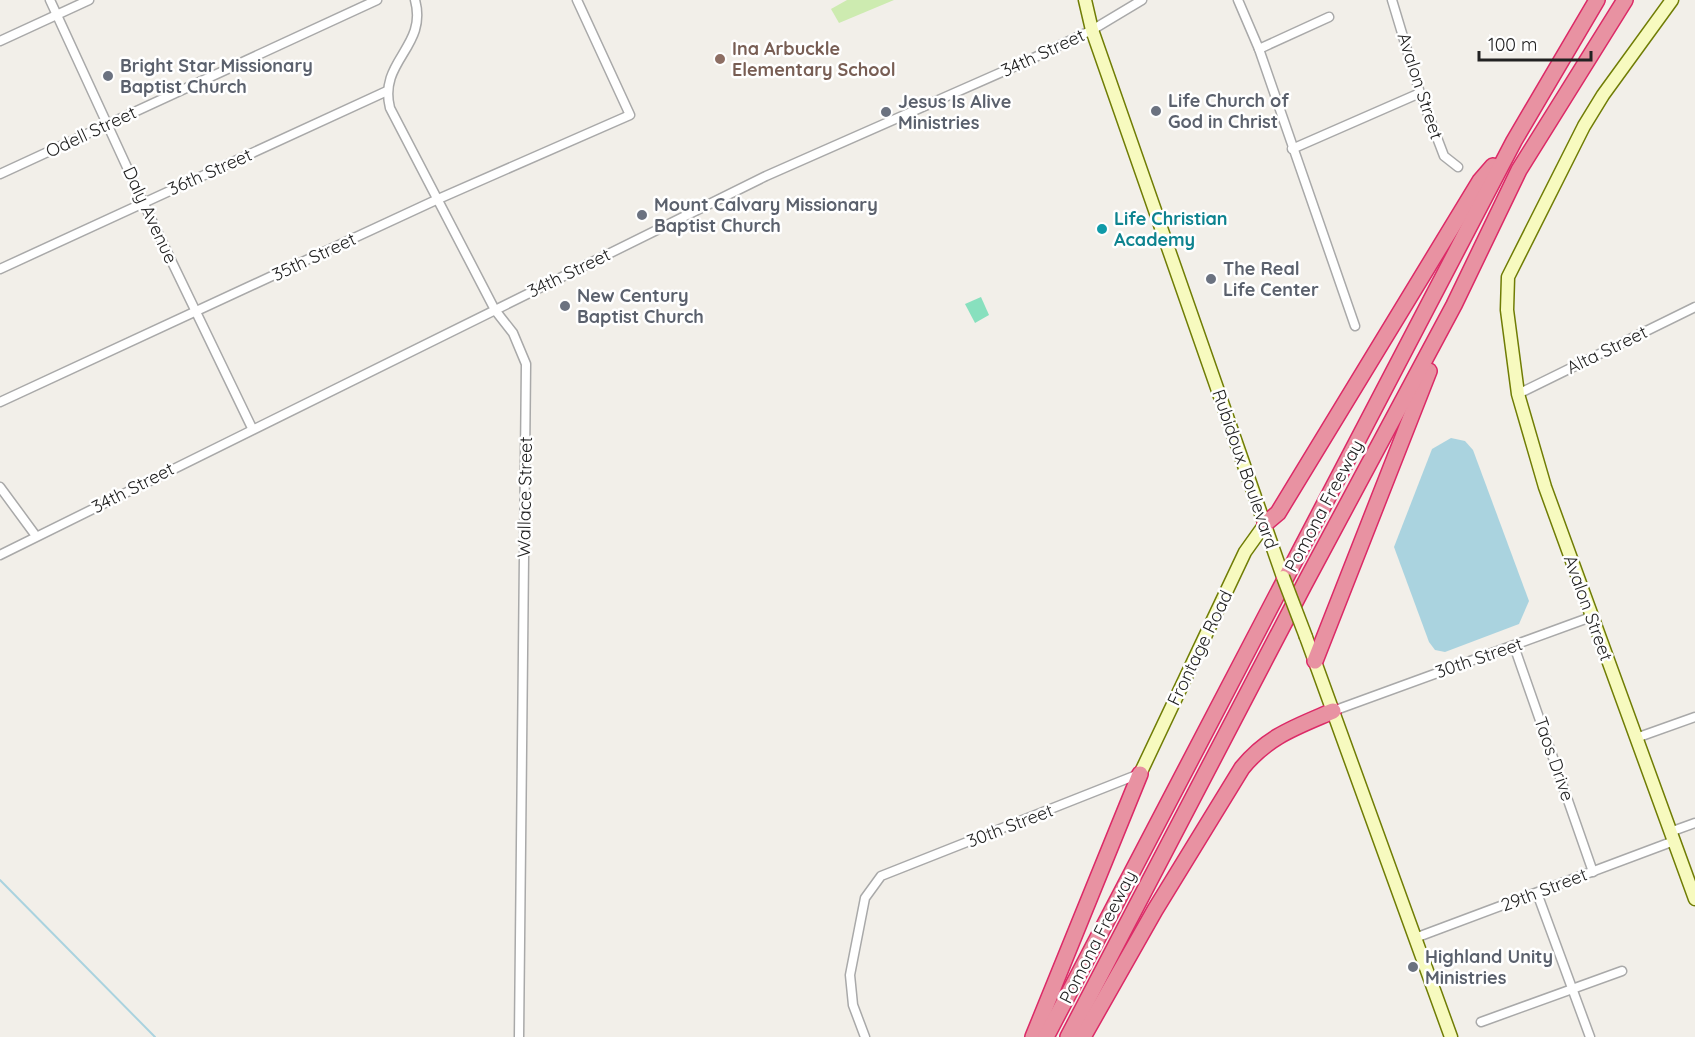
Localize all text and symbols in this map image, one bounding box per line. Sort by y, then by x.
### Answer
street label: 34th Street [997,23,1088,82]
scale bar [1479,24,1592,62]
street label: Avalon Street [1392,30,1449,142]
text: 100 m [1488,33,1537,56]
place label: Ina Arbuckle Elementary School [732,37,896,81]
marker: Ina Arbuckle Elementary School [713,52,727,66]
place label: Bright Star Missionary Baptist Church [120,54,313,98]
marker: Bright Star Missionary Baptist Church [101,69,115,83]
place label: Life Church of God in Christ [1168,89,1289,133]
place label: Jesus Is Alive Ministries [898,90,1011,134]
street label: Odell Street [42,101,140,163]
marker: Life Church of God in Christ [1149,104,1163,118]
marker: Jesus Is Alive Ministries [879,105,893,119]
street label: 36th Street [164,143,255,200]
street label: Daly Avenue [118,163,183,267]
place label: Mount Calvary Missionary Baptist Church [654,193,878,237]
place label: Life Christian Academy [1114,207,1228,251]
marker: Mount Calvary Missionary Baptist Church [635,208,649,222]
marker: Life Christian Academy [1095,222,1109,236]
street label: 35th Street [268,227,359,286]
street label: 34th Street [524,243,614,302]
place label: The Real Life Center [1223,257,1319,301]
marker: The Real Life Center [1204,272,1218,286]
place label: New Century Baptist Church [577,284,704,328]
marker: New Century Baptist Church [558,299,572,313]
street label: Alta Street [1563,320,1651,379]
street label: Rubidoux Boulevard [1207,386,1284,552]
street label: Wallace Street [512,436,537,558]
street label: Pomona Freeway [1279,436,1368,576]
street label: 34th Street [88,457,178,518]
street label: Avalon Street [1559,552,1618,664]
street label: Frontage Road [1162,586,1237,709]
street label: 30th Street [1432,632,1525,683]
street label: Taos Drive [1529,714,1580,804]
street label: 30th Street [963,799,1056,852]
street label: 29th Street [1497,863,1590,916]
street label: Pomona Freeway [1054,866,1141,1007]
place label: Highland Unity Ministries [1425,945,1553,989]
marker: Highland Unity Ministries [1406,960,1420,974]

